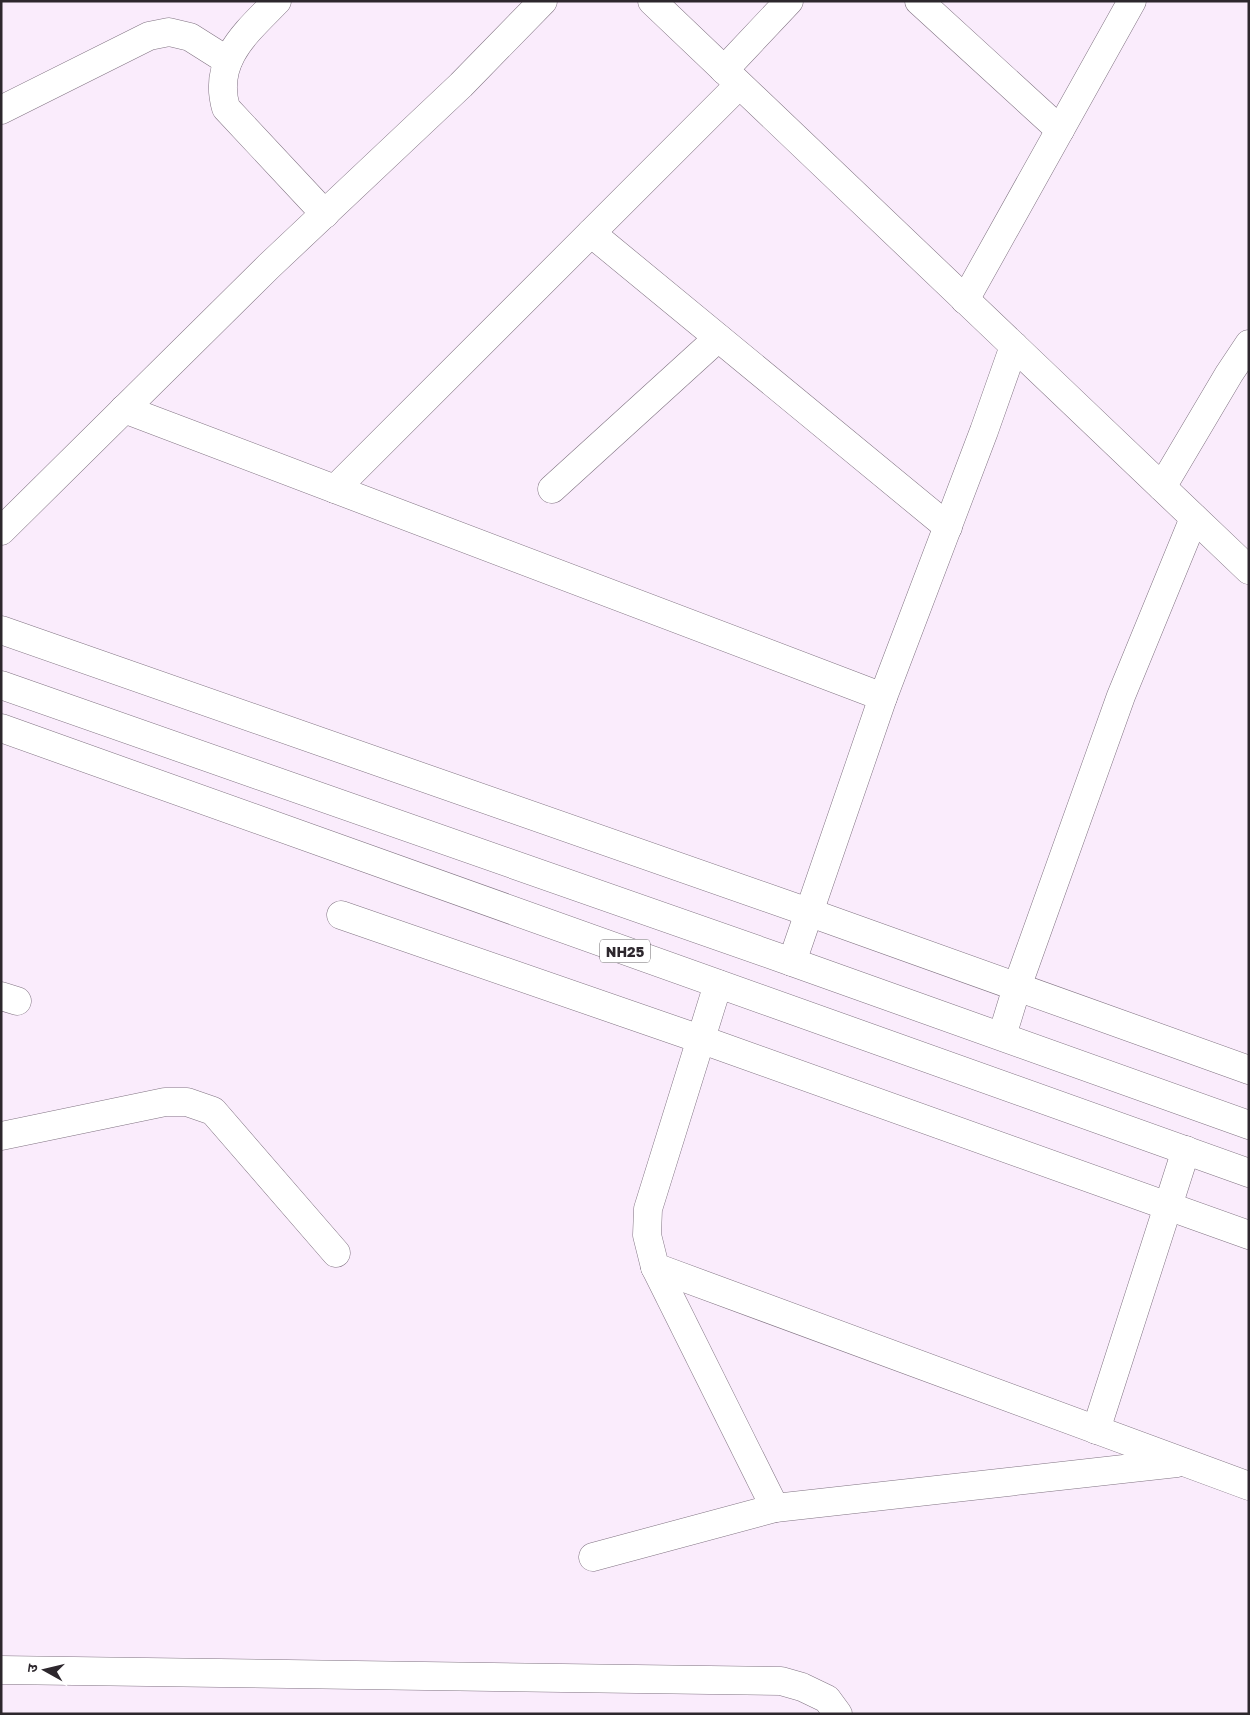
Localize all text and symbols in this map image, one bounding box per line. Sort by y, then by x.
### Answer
road number: NH25 [600,939,650,962]
north arrow [20,1645,70,1695]
text: उ [23,1662,41,1673]

